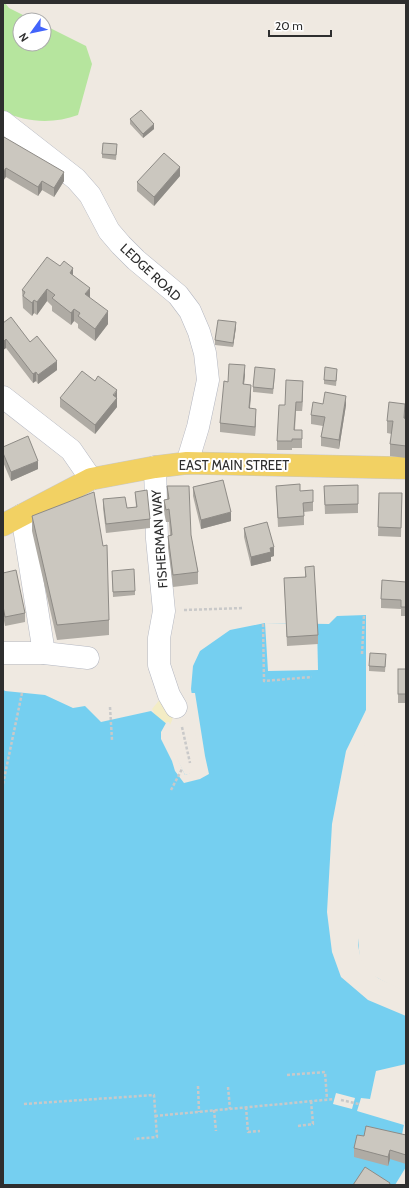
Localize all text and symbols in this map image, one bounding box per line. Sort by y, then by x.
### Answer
north arrow [12,12,52,52]
scale bar [269,12,331,38]
text: 20 m [275,18,303,33]
text: N [16,30,32,45]
street label: LEDGE ROAD [117,240,185,304]
street label: EAST MAIN STREET [179,457,289,473]
street label: FISHERMAN WAY [148,488,170,589]

